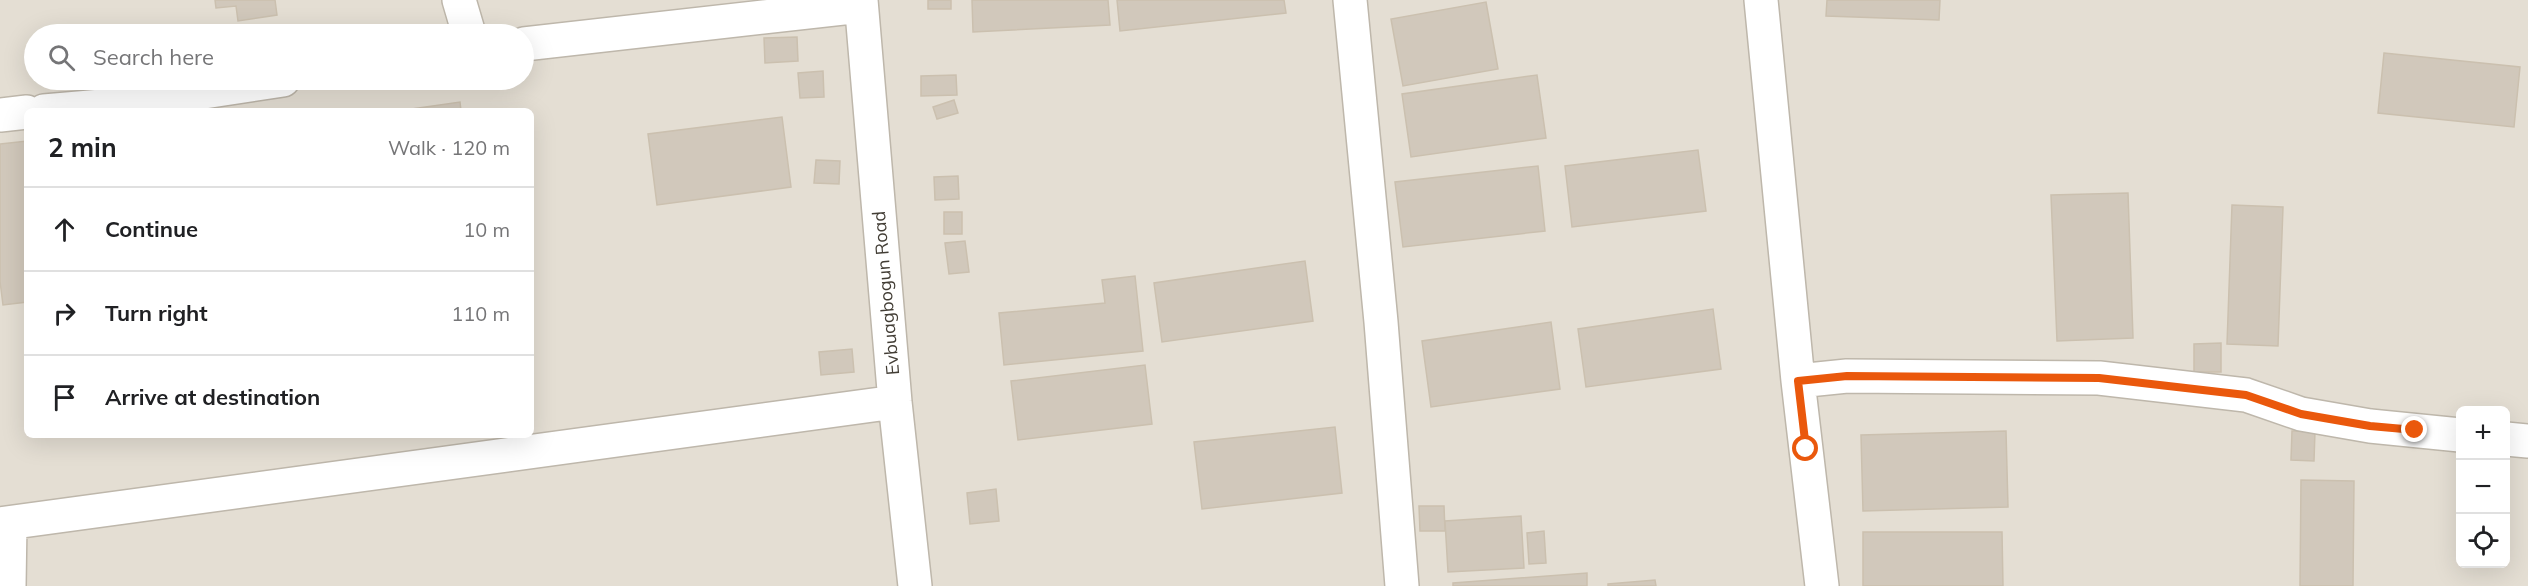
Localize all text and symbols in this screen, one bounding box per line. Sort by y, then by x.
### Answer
search box [24,24,534,90]
icon: search [45,41,78,74]
text: Search here [93,43,214,71]
text: 2 min [48,131,117,164]
text: Walk · 120 m [388,135,510,160]
street label: Evbuagbogun Road [867,210,904,376]
icon: ahead [48,213,81,246]
text: Continue [105,215,198,243]
text: 10 m [463,217,510,242]
icon: right [48,297,81,330]
text: Turn right [105,299,208,327]
text: 110 m [451,301,510,326]
icon: arrive [48,381,81,414]
text: Arrive at destination [105,383,320,411]
map controls [2456,406,2510,568]
button: + [2456,406,2510,460]
route end [2401,416,2427,442]
route start [1792,435,1818,461]
button: − [2456,460,2510,514]
button: locate [2456,514,2510,568]

